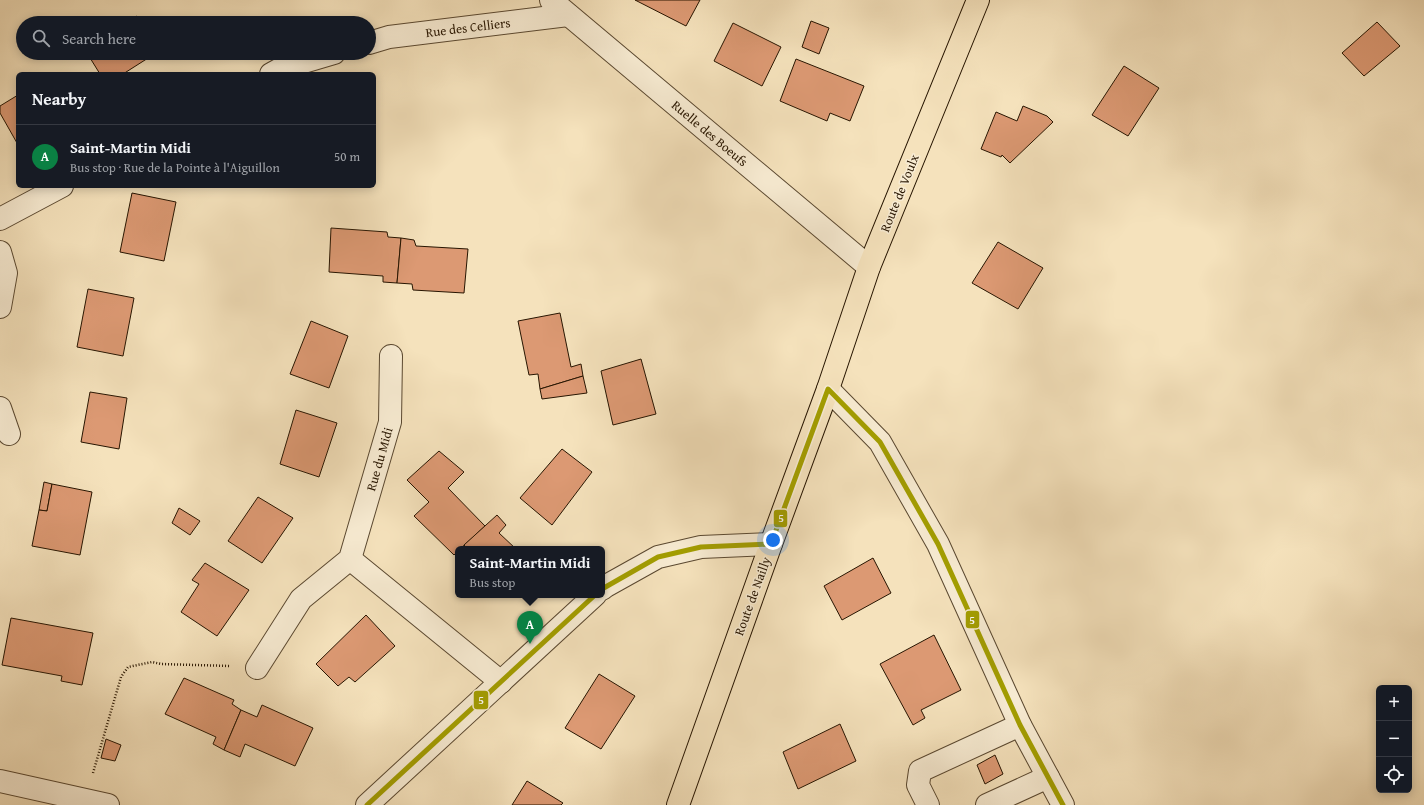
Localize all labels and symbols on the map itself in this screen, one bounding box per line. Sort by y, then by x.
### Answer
street label: Rue des Celliers [425,13,512,42]
street label: Ruelle des Boeufs [667,96,752,171]
street label: Route de Voulx [875,151,924,235]
street label: Rue du Midi [361,425,398,493]
line badge: 5 [773,509,788,528]
text: 5 [778,510,784,526]
your location [763,530,783,550]
street label: Route de Nailly [729,554,776,638]
line badge: 5 [965,610,980,629]
pin: A [517,611,543,644]
text: 5 [969,612,975,628]
line badge: 5 [473,690,489,710]
text: 5 [478,692,484,708]

